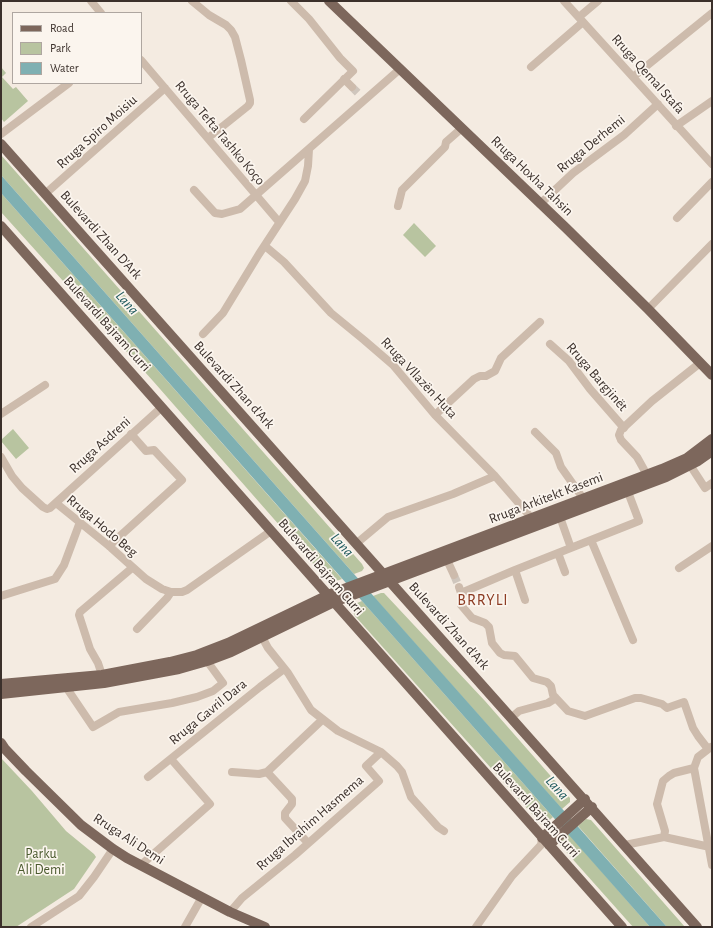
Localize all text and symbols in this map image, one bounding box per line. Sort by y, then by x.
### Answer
legend [12,12,142,84]
text: Road [50,22,74,34]
street label: Rruga Qemal Stafa [608,31,688,117]
text: Park [50,42,71,54]
text: Water [50,62,79,74]
street label: Rruga Tefta Tashko Koço [171,77,269,189]
street label: Rruga Spiro Moisiu [53,92,141,172]
street label: Rruga Derhemi [553,111,629,177]
street label: Rruga Hoxha Tahsin [487,132,577,220]
street label: Bulevardi Zhan D'Ark [57,187,145,283]
street label: Bulevardi Bajram Curri [60,273,154,375]
water label: Lana [112,287,142,319]
street label: Rruga Vllazën Huta [377,334,461,422]
street label: Bulevardi Zhan d'Ark [190,338,278,432]
street label: Rruga Bargjinët [563,339,631,415]
street label: Rruga Asdreni [66,413,134,477]
street label: Rruga Arkitekt Kasemi [487,468,605,528]
street label: Rruga Hodo Beg [63,491,141,561]
street label: Bulevardi Bajram Curri [274,515,368,619]
water label: Lana [327,529,357,561]
street label: Bulevardi Zhan d'Ark [405,579,493,673]
district label: BRRYLI [457,590,509,610]
street label: Rruga Gavril Dara [166,676,250,748]
street label: Bulevardi Bajram Curri [489,759,583,861]
street label: Rruga Ibrahim Hasmema [253,772,367,874]
water label: Lana [542,772,572,804]
street label: Rruga Ali Demi [90,810,168,868]
park label: Parku Ali Demi [17,846,65,878]

